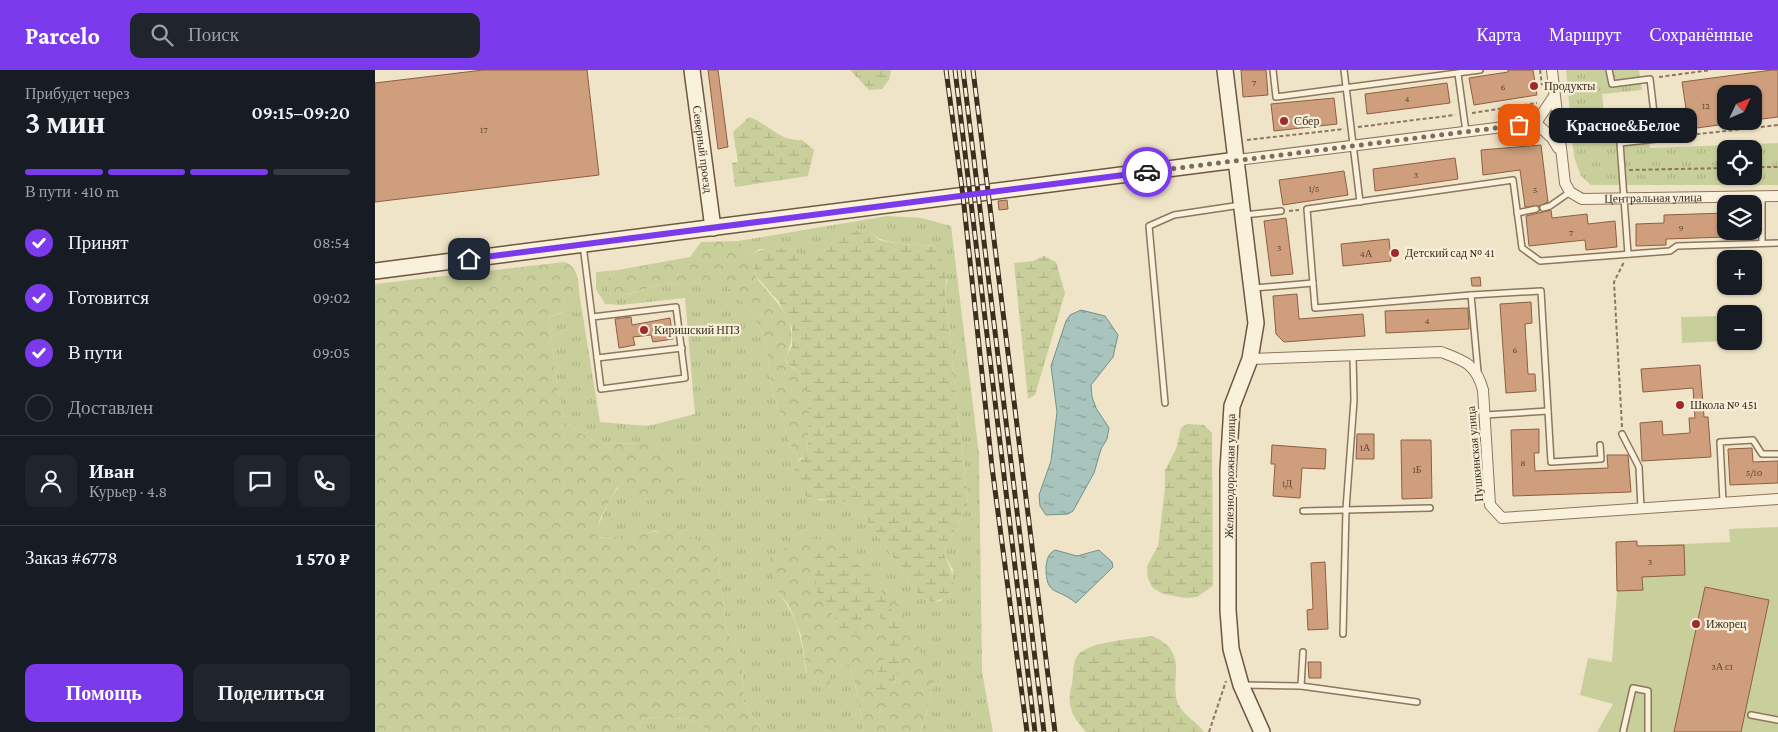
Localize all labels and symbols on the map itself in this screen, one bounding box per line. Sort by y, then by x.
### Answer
house number: 7 [1252,77,1257,88]
place label: Продукты [1544,79,1595,93]
marker: Продукты [1528,80,1540,92]
house number: 6 [1500,81,1506,92]
north arrow [1717,85,1763,130]
house number: 4 [1404,93,1410,104]
house number: 12 [1702,100,1710,111]
pin [1498,104,1540,146]
street label: Северный проезд [690,105,715,194]
callout: Красное&Белое [1549,108,1697,142]
place label: Сбер [1294,114,1319,128]
marker: Сбер [1278,115,1290,127]
house number: 17 [480,124,488,135]
courier [1122,147,1172,197]
house number: 3 [1414,169,1419,180]
house number: 1/5 [1308,183,1320,194]
house number: 5 [1533,184,1538,195]
street label: Центральная улица [1604,190,1703,206]
house number: 9 [1678,222,1684,233]
house number: 7 [1569,227,1574,238]
pin [448,238,490,280]
house number: 3 [1277,242,1282,253]
place label: Детский сад № 41 [1405,246,1494,260]
marker: Детский сад № 41 [1389,247,1401,259]
house number: 4А [1360,248,1373,259]
house number: 4 [1424,315,1430,326]
place label: Киришский НПЗ [654,323,740,337]
marker: Киришский НПЗ [638,324,650,336]
house number: 6 [1512,344,1518,355]
place label: Школа № 451 [1690,398,1757,412]
marker: Школа № 451 [1674,399,1686,411]
street label: Пушкинская улица [1464,405,1486,503]
street label: Железнодорожная улица [1222,413,1238,539]
house number: 1А [1360,442,1371,453]
house number: 8 [1520,457,1526,468]
house number: 1Б [1412,464,1422,475]
house number: 5/10 [1746,467,1763,478]
house number: 1Д [1282,478,1292,489]
house number: 3 [1648,556,1653,567]
place label: Ижорец [1706,617,1747,631]
marker: Ижорец [1690,618,1702,630]
house number: 3А с1 [1711,661,1733,672]

